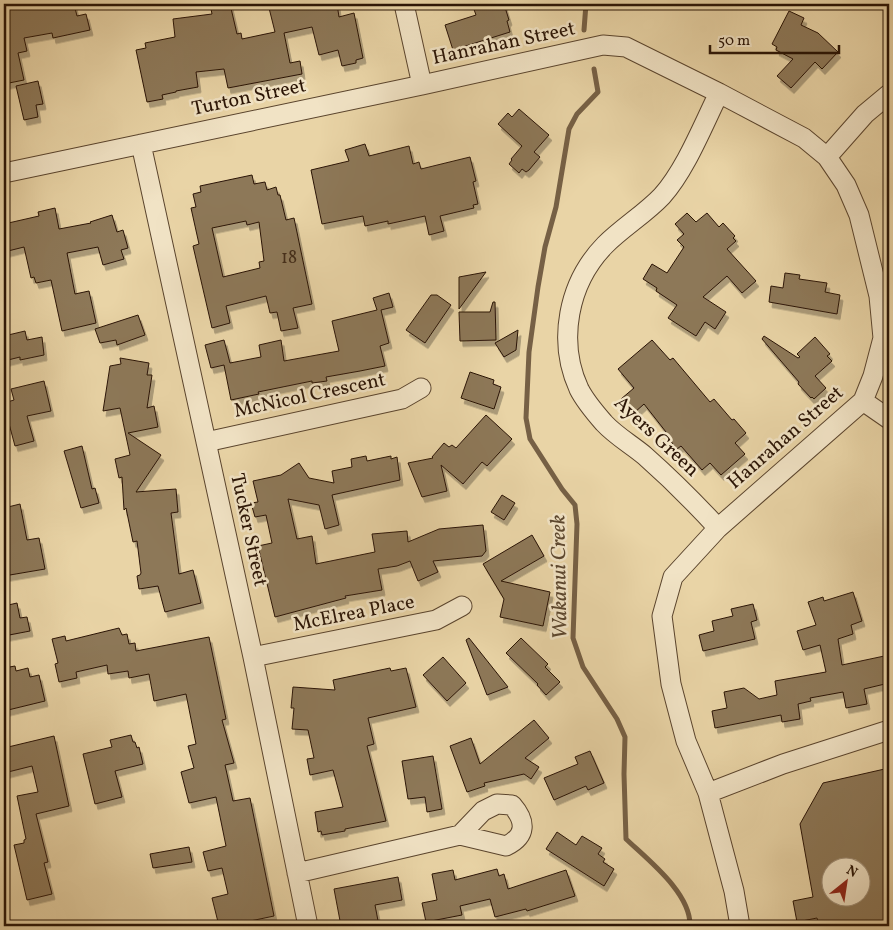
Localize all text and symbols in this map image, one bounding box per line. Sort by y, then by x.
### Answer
street label: Hanrahan Street [430,15,578,73]
scale bar [710,22,839,54]
text: 50 m [718,31,750,52]
street label: Turton Street [189,72,309,124]
house number: 18 [281,246,297,271]
street label: McNicol Crescent [232,366,388,426]
street label: Hanrahan Street [722,380,850,496]
street label: Ayers Green [607,390,705,484]
street label: Tucker Street [222,471,274,589]
water label: Wakanui Creek [544,514,576,640]
street label: McElrea Place [291,589,417,639]
north arrow [820,858,870,908]
text: N [843,861,861,883]

